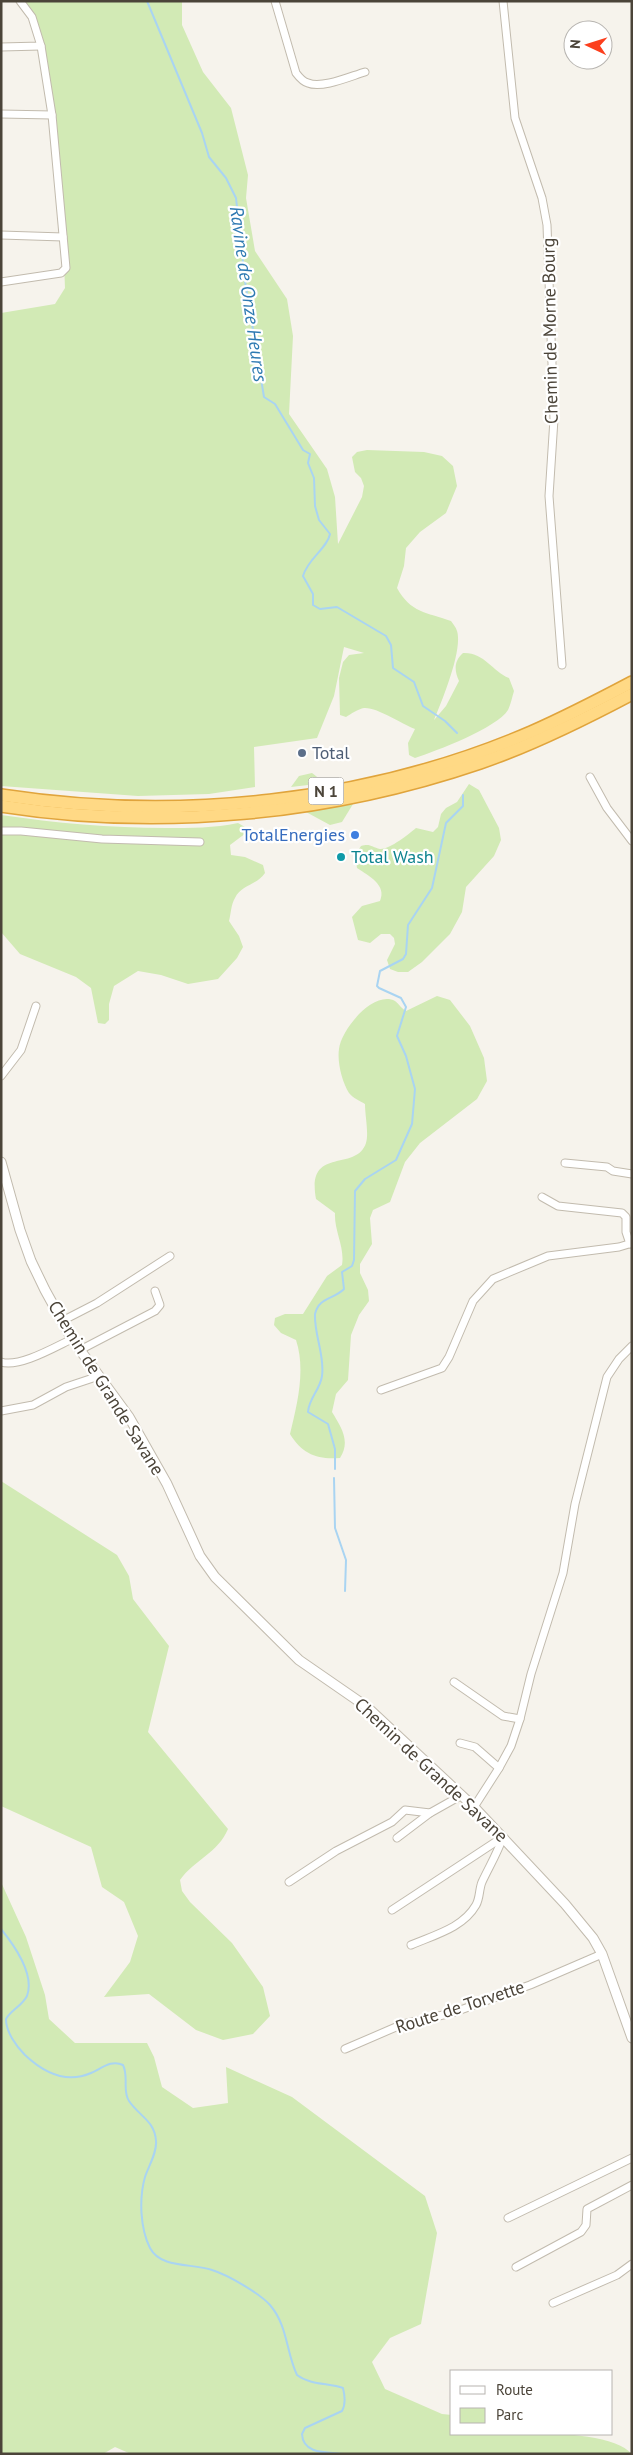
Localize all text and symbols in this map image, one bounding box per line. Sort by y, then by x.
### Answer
north arrow [563,20,613,70]
text: N [566,39,584,49]
water label: Ravine de Onze Heures [225,205,273,384]
street label: Chemin de Morne Bourg [536,238,563,424]
place label: Total [312,741,350,764]
marker: Total [296,747,308,759]
road number: N 1 [308,778,344,804]
place label: TotalEnergies [241,823,345,846]
marker: TotalEnergies [349,829,361,841]
place label: Total Wash [351,845,434,868]
marker: Total Wash [335,851,347,863]
street label: Chemin de Grande Savane [43,1296,170,1479]
street label: Chemin de Grande Savane [350,1692,513,1847]
street label: Route de Torvette [392,1975,527,2038]
legend [450,2370,613,2435]
text: Route [496,2380,533,2399]
text: Parc [496,2405,523,2424]

